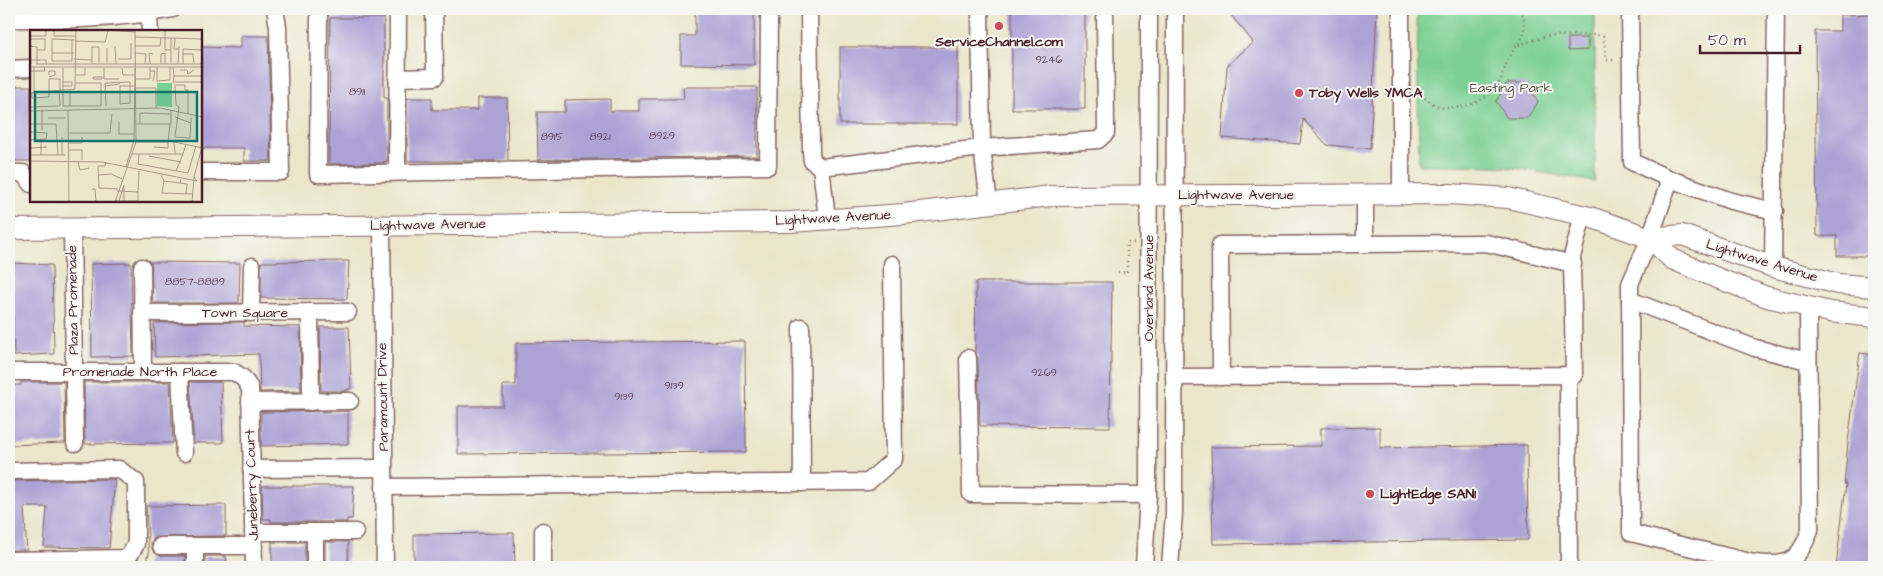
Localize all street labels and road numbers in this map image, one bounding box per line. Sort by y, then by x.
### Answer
street label: Lightwave Avenue [1178,185,1294,205]
street label: Lightwave Avenue [775,205,892,231]
street label: Lightwave Avenue [370,214,487,236]
street label: Overland Avenue [1139,234,1159,341]
street label: Lightwave Avenue [1704,234,1821,288]
street label: Plaza Promenade [62,245,84,355]
street label: Town Square [202,303,289,323]
street label: Paramount Drive [372,342,394,452]
street label: Promenade North Place [63,362,218,382]
street label: Juneberry Court [240,429,264,541]

